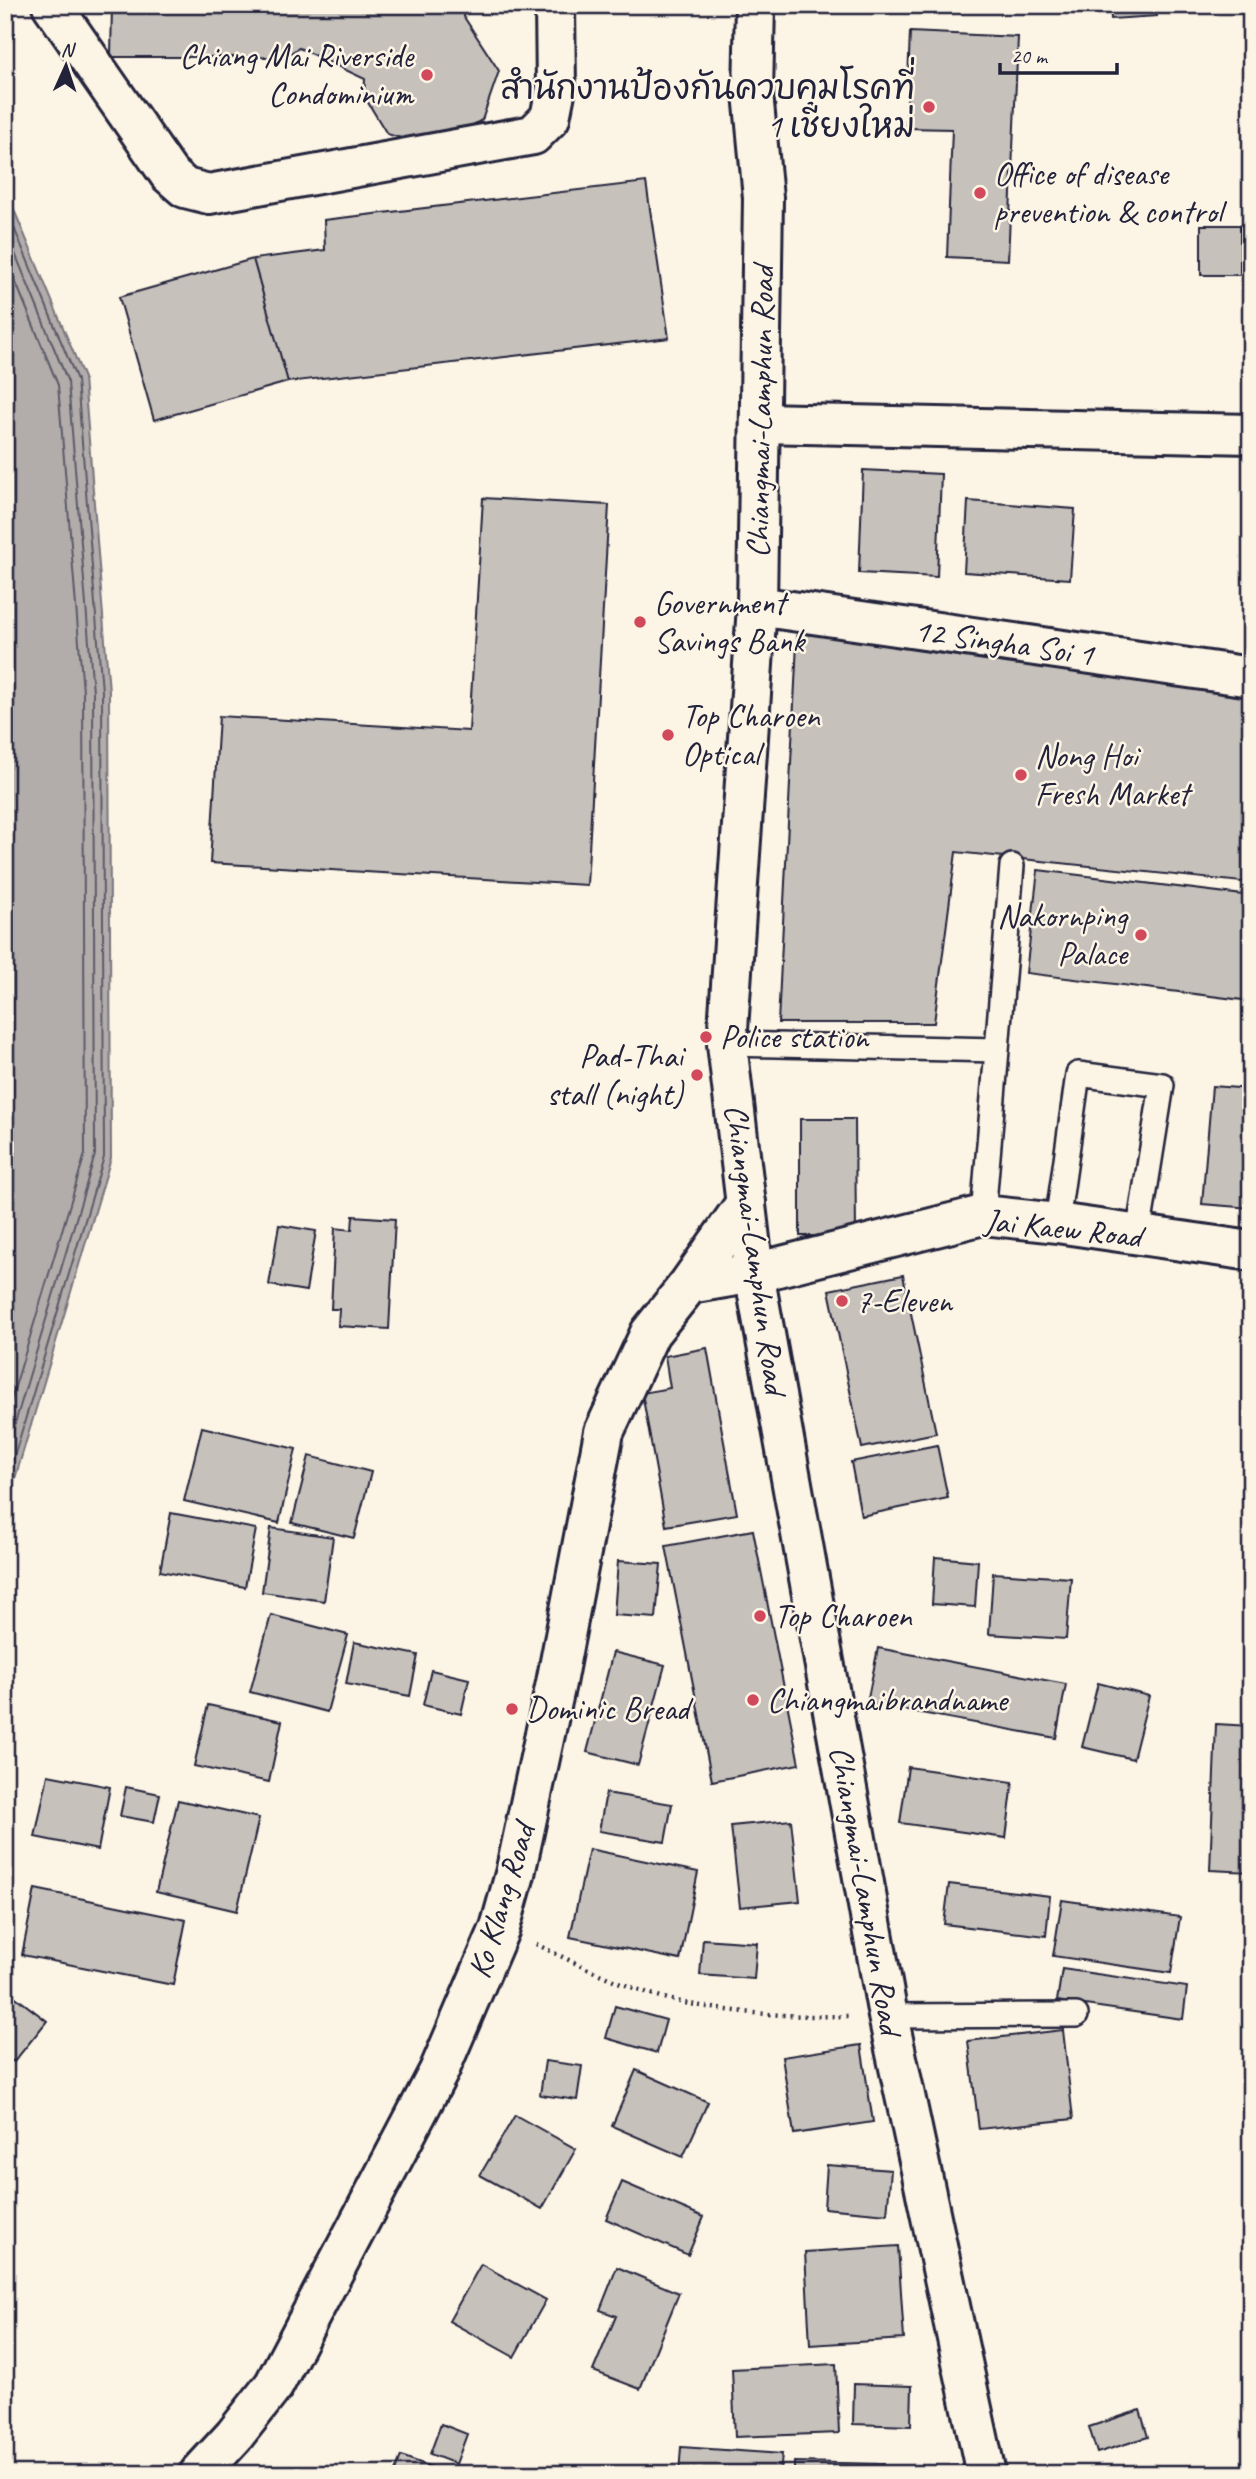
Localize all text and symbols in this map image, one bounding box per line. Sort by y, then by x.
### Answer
north arrow [32,32,102,102]
scale bar [1000,32,1118,76]
place label: Chiang Mai Riverside Condominium [179,35,415,115]
text: N [60,38,77,62]
text: 20 m [1011,43,1049,69]
place label: สำนักงานป้องกันควบคุมโรคที่ 1 เชียงใหม่ [500,56,915,147]
marker: Chiang Mai Riverside Condominium [419,67,435,83]
marker: สำนักงานป้องกันควบคุมโรคที่ 1 เชียงใหม่ [921,99,937,115]
place label: Office of disease prevention & control [994,153,1227,233]
marker: Office of disease prevention & control [972,185,988,201]
street label: Chiangmai-Lamphun Road [736,261,784,558]
place label: Government Savings Bank [654,582,806,662]
street label: 12 Singha Soi 1 [912,609,1098,676]
marker: Government Savings Bank [632,614,648,630]
place label: Top Charoen Optical [682,695,821,775]
marker: Top Charoen Optical [660,727,676,743]
place label: Nong Hoi Fresh Market [1035,735,1193,815]
marker: Nong Hoi Fresh Market [1013,767,1029,783]
place label: Nakornping Palace [997,895,1129,975]
marker: Nakornping Palace [1133,927,1149,943]
place label: Police station [720,1016,870,1058]
marker: Police station [698,1029,714,1045]
place label: Pad-Thai stall (night) [547,1035,687,1115]
marker: Pad-Thai stall (night) [689,1067,705,1083]
street label: Chiangmai-Lamphun Road [715,1102,798,1401]
street label: Jai Kaew Road [981,1199,1148,1258]
place label: 7-Eleven [856,1280,954,1322]
marker: 7-Eleven [834,1293,850,1309]
place label: Top Charoen [774,1595,913,1637]
marker: Top Charoen [752,1608,768,1624]
place label: Chiangmaibrandname [767,1679,1009,1721]
place label: Dominic Bread [526,1688,694,1730]
marker: Chiangmaibrandname [745,1692,761,1708]
marker: Dominic Bread [504,1701,520,1717]
street label: Chiangmai-Lamphun Road [820,1743,913,2042]
street label: Ko Klang Road [458,1814,546,1983]

